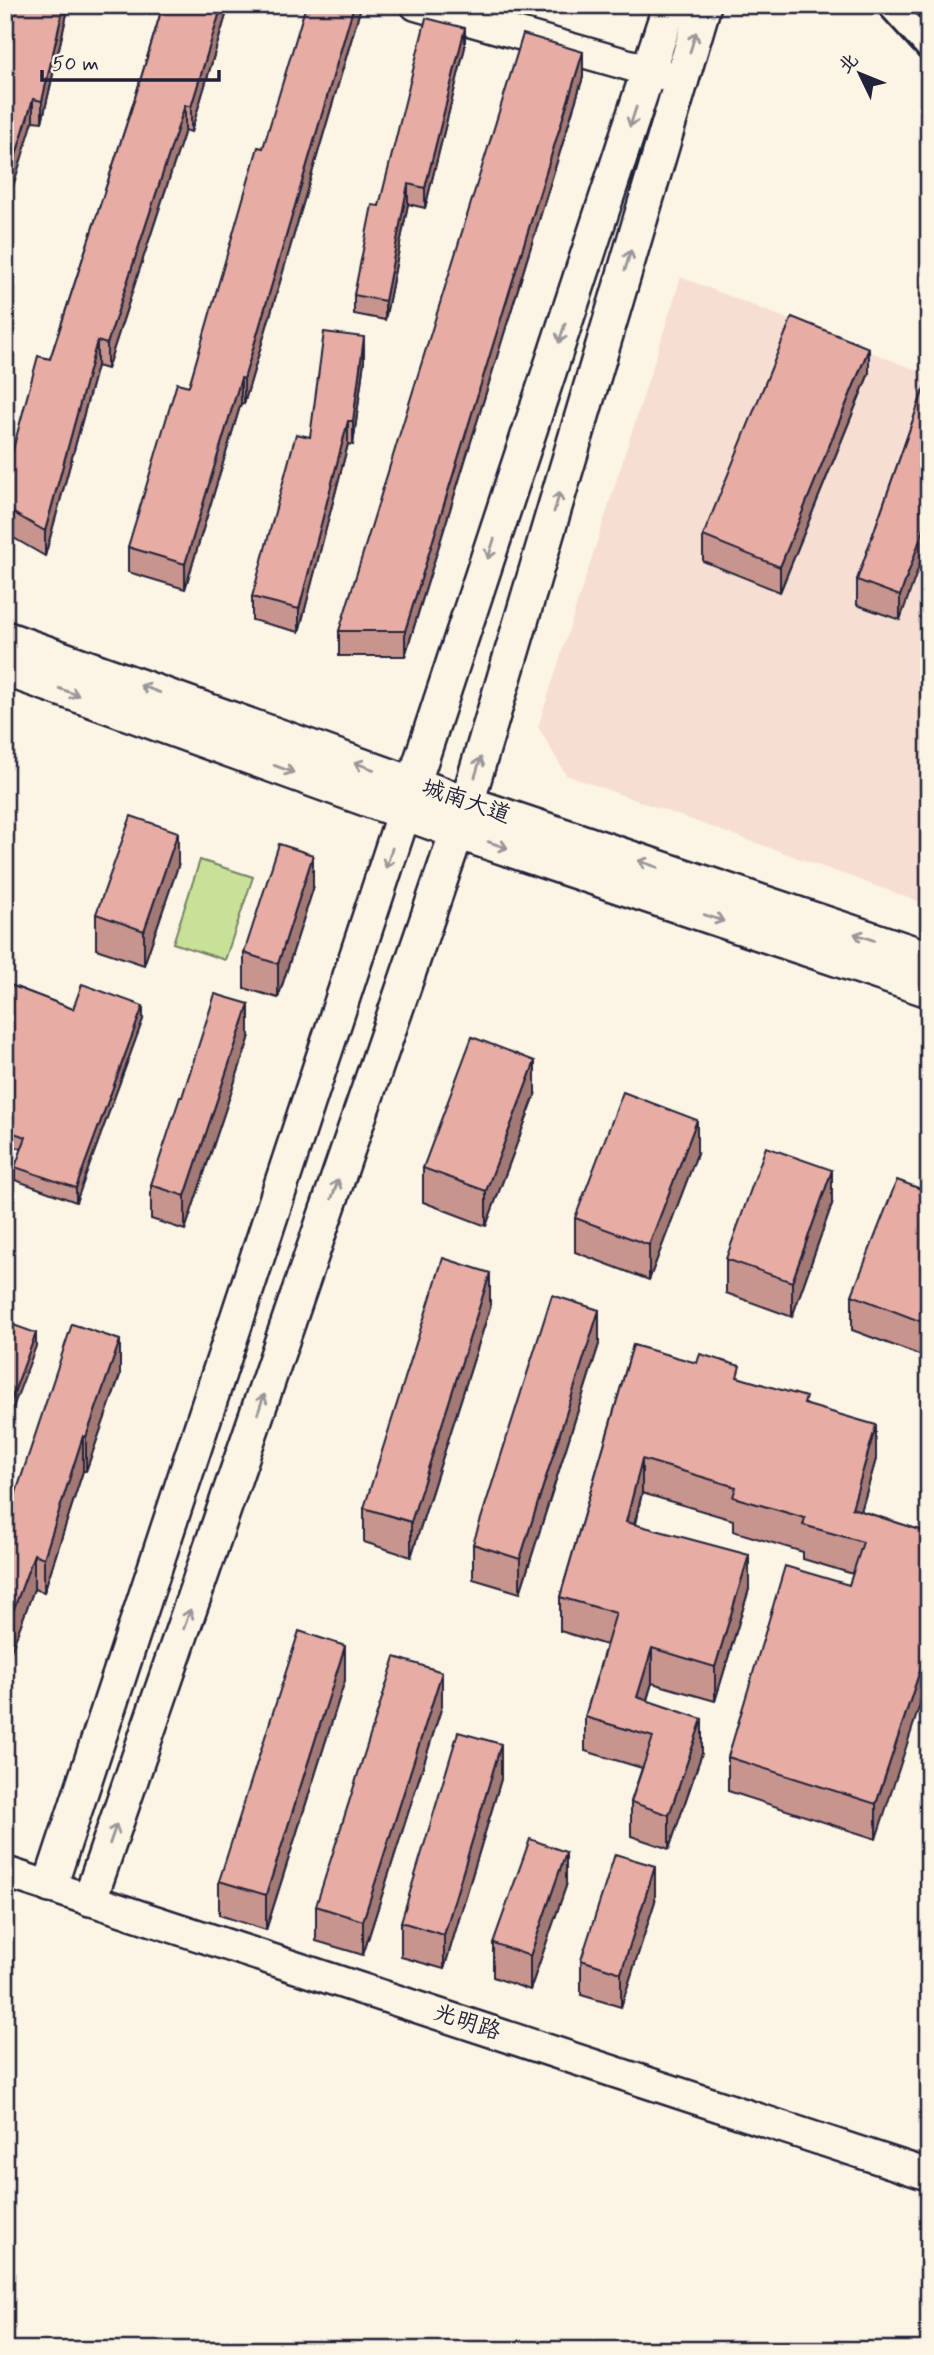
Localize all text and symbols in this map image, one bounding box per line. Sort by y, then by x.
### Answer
one-way arrow [688,31,701,53]
scale bar [42,38,219,82]
north arrow [825,38,895,108]
text: 北 [833,48,864,79]
text: 50 m [52,50,99,78]
one-way arrow [626,105,639,127]
one-way arrow [623,249,636,271]
one-way arrow [555,321,567,343]
one-way arrow [551,491,564,513]
one-way arrow [484,537,496,559]
one-way arrow [139,682,161,695]
one-way arrow [58,687,80,699]
one-way arrow [473,756,486,778]
one-way arrow [353,759,375,771]
one-way arrow [272,764,294,776]
street label: 城南大道 [418,773,514,831]
one-way arrow [487,839,509,852]
one-way arrow [382,846,394,868]
one-way arrow [638,857,660,869]
one-way arrow [702,913,724,925]
one-way arrow [853,930,875,943]
one-way arrow [330,1178,342,1200]
one-way arrow [255,1393,268,1415]
one-way arrow [182,1609,194,1631]
one-way arrow [108,1824,120,1846]
street label: 光明路 [430,1998,504,2048]

